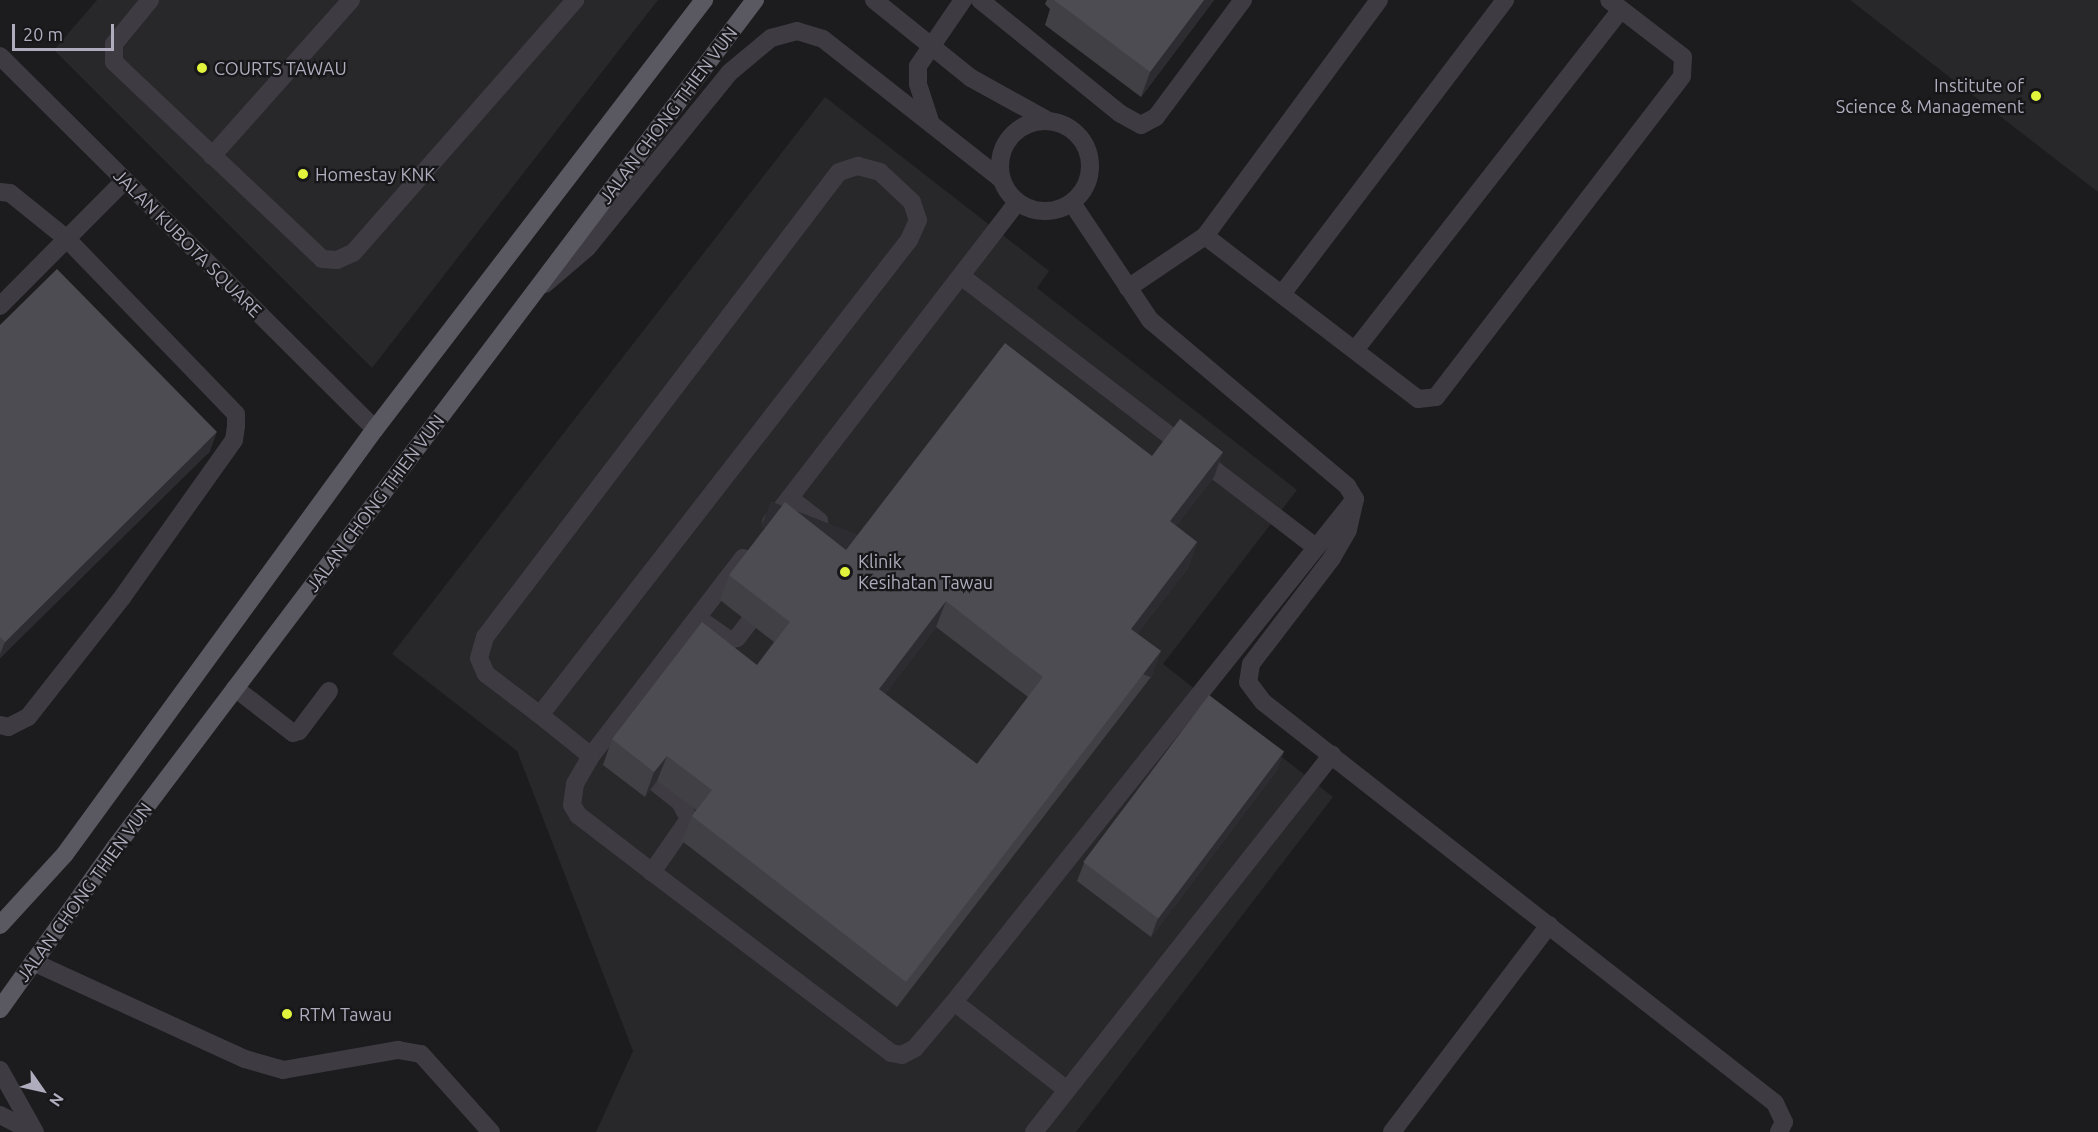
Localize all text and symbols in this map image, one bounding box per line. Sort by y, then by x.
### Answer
scale bar [15,12,117,50]
street label: JALAN CHONG THIEN VUN [594,22,742,208]
text: 20 m [23,24,63,44]
place label: COURTS TAWAU [214,57,347,79]
marker: COURTS TAWAU [195,61,209,75]
place label: Institute of Science & Management [1836,75,2024,118]
marker: Institute of Science & Management [2029,89,2043,103]
place label: Homestay KNK [315,163,435,185]
street label: JALAN KUBOTA SQUARE [109,164,267,322]
marker: Homestay KNK [296,167,310,181]
street label: JALAN CHONG THIEN VUN [301,410,449,596]
place label: Klinik Kesihatan Tawau [858,551,993,594]
marker: Klinik Kesihatan Tawau [836,563,854,581]
street label: JALAN CHONG THIEN VUN [12,798,156,986]
place label: RTM Tawau [299,1003,392,1025]
marker: RTM Tawau [280,1007,294,1021]
north arrow [12,1060,72,1120]
text: N [46,1090,68,1110]

